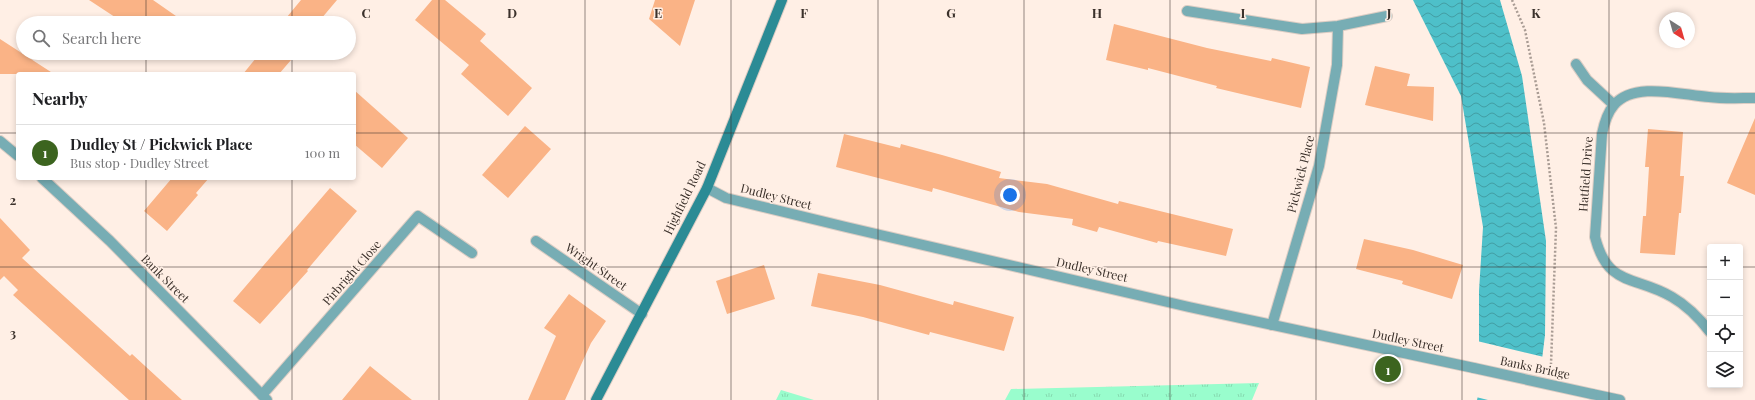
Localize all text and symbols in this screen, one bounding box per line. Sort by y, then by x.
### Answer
text: C [361,4,371,21]
text: D [507,4,517,21]
text: E [654,4,662,21]
text: F [800,4,808,21]
text: G [946,4,956,21]
text: H [1092,4,1102,21]
text: I [1241,4,1246,21]
text: J [1386,4,1392,21]
text: K [1531,4,1541,21]
north arrow [1659,12,1695,48]
search box [16,16,356,60]
icon: search [30,27,52,49]
text: Search here [62,28,141,48]
text: Nearby [32,87,87,109]
street label: Pickwick Place [1283,133,1317,214]
text: Dudley St / Pickwick Place [70,134,253,154]
street label: Hatfield Drive [1574,136,1596,212]
text: 1 [43,144,47,161]
text: 100 m [305,144,340,161]
text: Bus stop · Dudley Street [70,154,209,171]
street label: Highfield Road [659,158,709,237]
street label: Dudley Street [739,179,814,213]
your location [1000,185,1020,205]
text: 2 [10,191,17,208]
street label: Pirbright Close [319,236,384,308]
street label: Wright Street [562,238,631,294]
map controls [1707,244,1743,388]
button: + [1707,244,1743,280]
street label: Bank Street [138,251,194,307]
street label: Dudley Street [1055,253,1130,285]
button: − [1707,280,1743,316]
button: locate [1707,316,1743,352]
text: 3 [10,324,16,341]
street label: Dudley Street [1371,325,1446,356]
street label: Banks Bridge [1499,352,1572,382]
button: layers [1707,352,1743,388]
pin: 1 [1375,354,1401,384]

